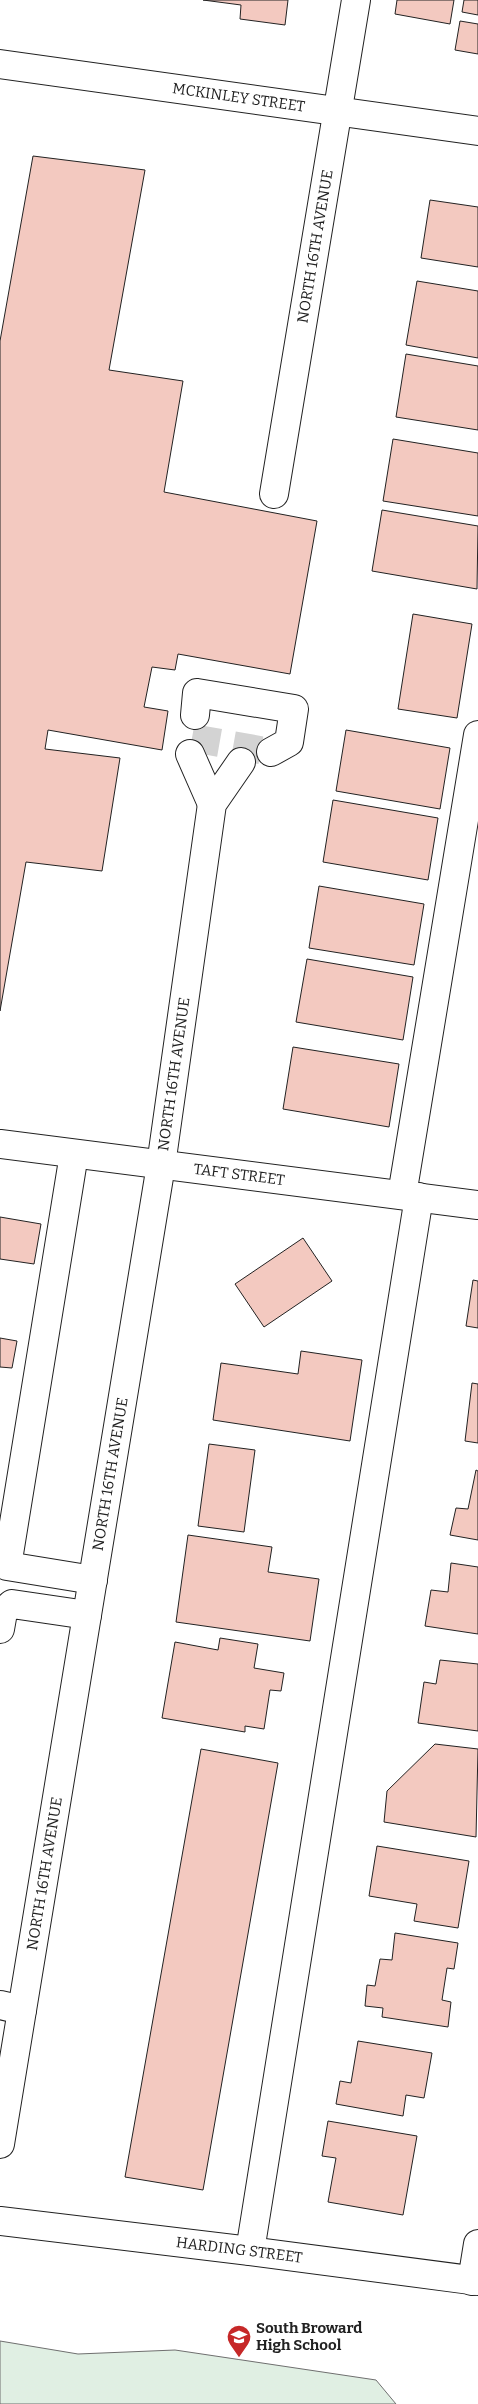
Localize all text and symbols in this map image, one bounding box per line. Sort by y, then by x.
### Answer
street label: MCKINLEY STREET [171,79,306,116]
street label: NORTH 16TH AVENUE [294,168,337,324]
street label: NORTH 16TH AVENUE [154,996,194,1152]
street label: TAFT STREET [192,1160,286,1189]
street label: NORTH 16TH AVENUE [89,1396,132,1552]
street label: NORTH 16TH AVENUE [23,1796,66,1952]
street label: HARDING STREET [175,2233,304,2267]
place label: South Broward High School [256,2319,362,2354]
school or university icon: South Broward High School [226,2324,252,2358]

